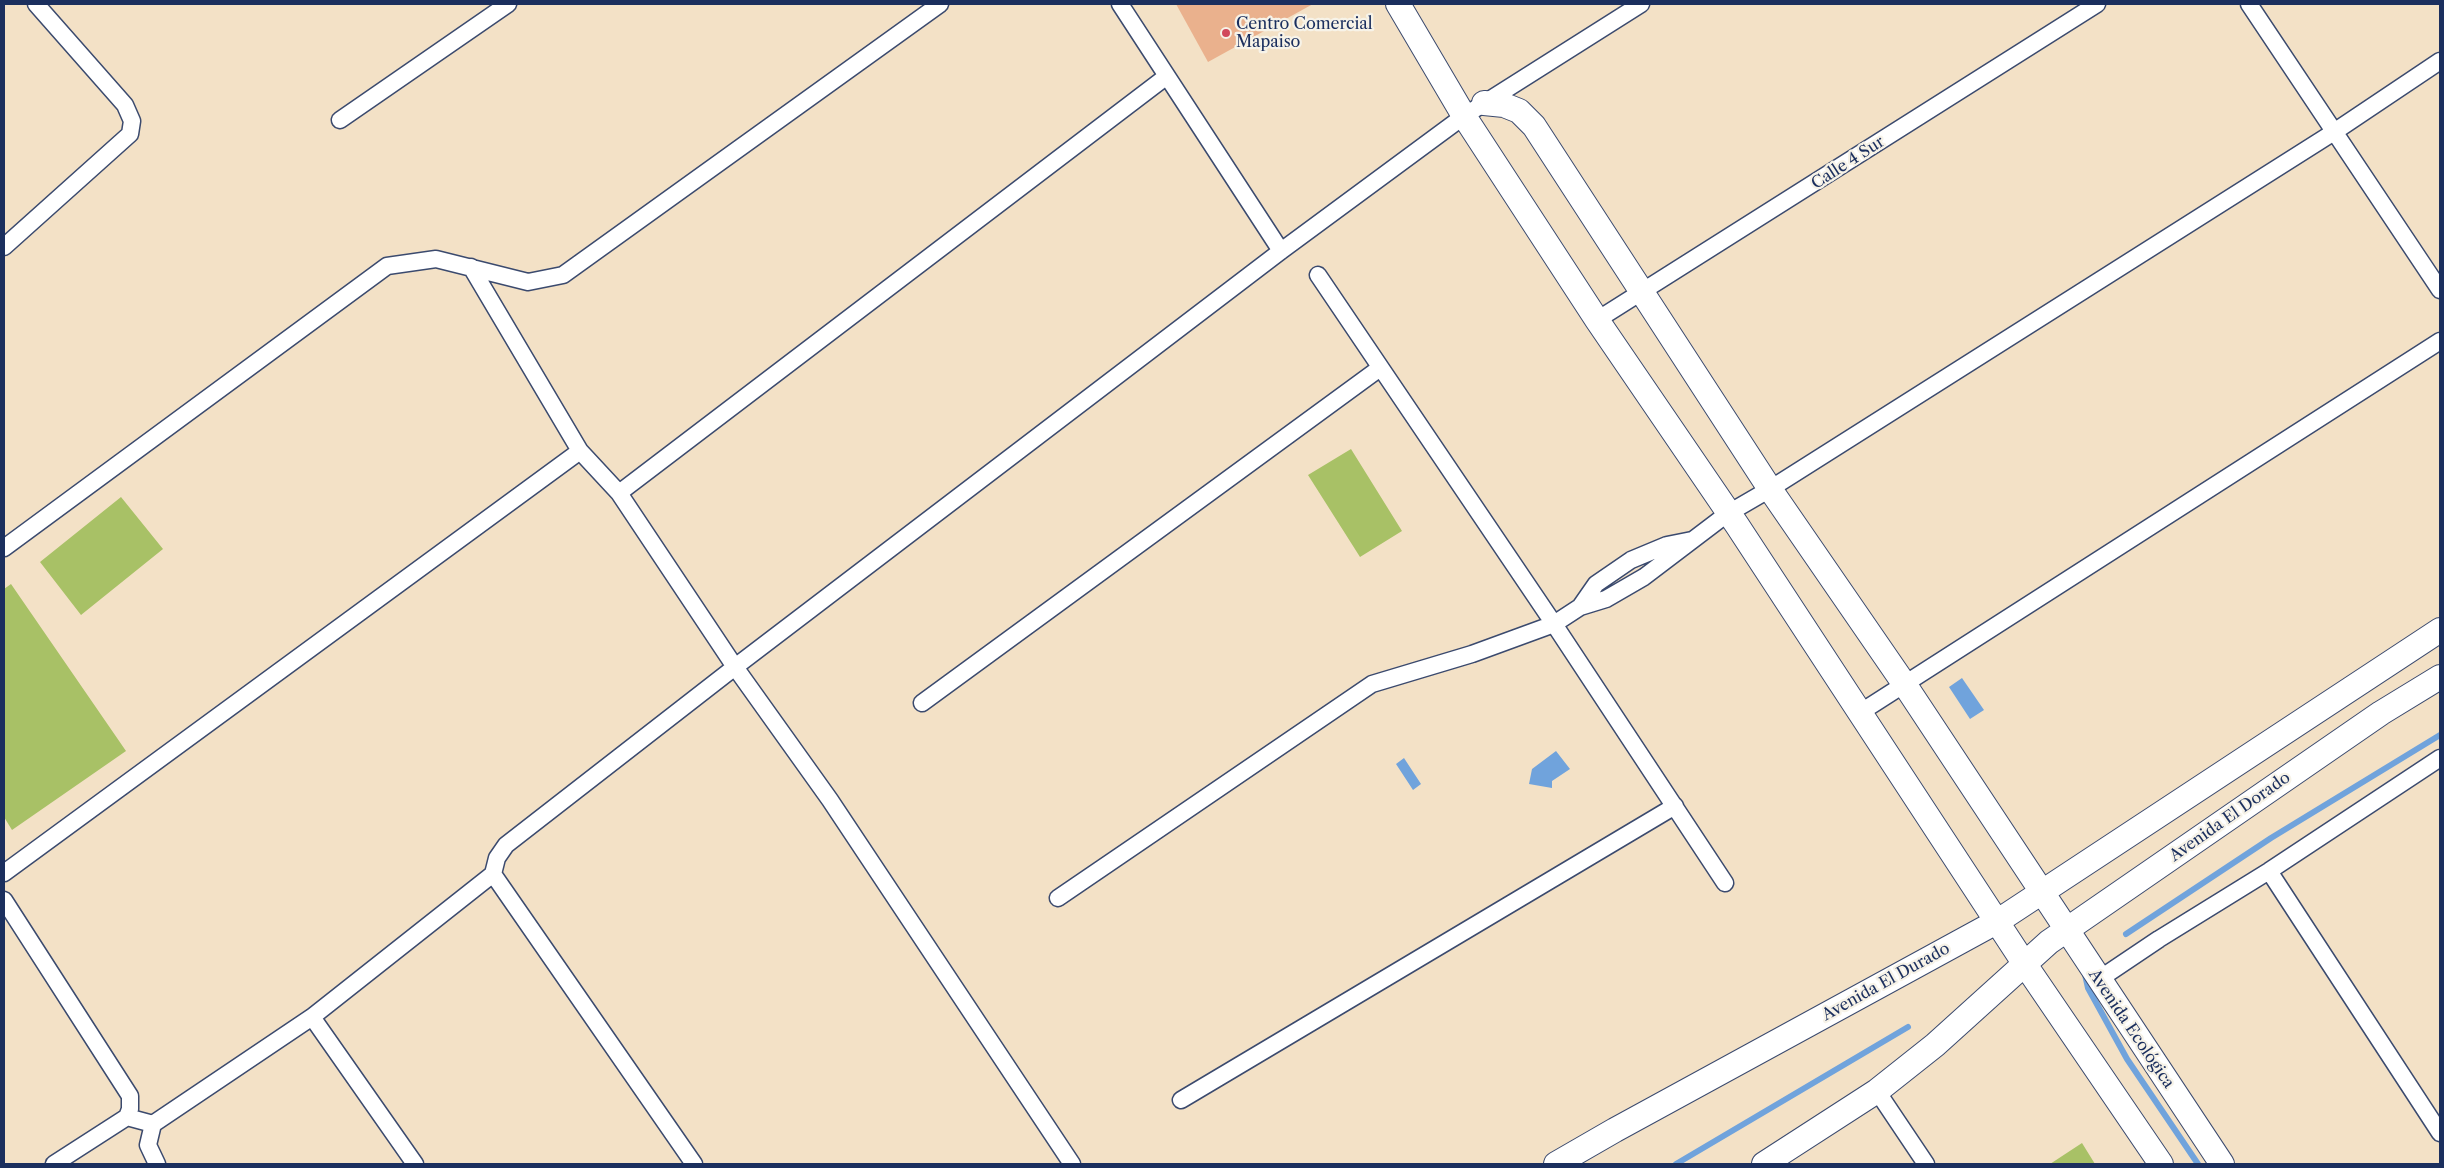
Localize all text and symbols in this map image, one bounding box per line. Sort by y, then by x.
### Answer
place label: Centro Comercial Mapaiso [1236,14,1373,52]
marker: Centro Comercial Mapaiso [1220,27,1232,39]
street label: Calle 4 Sur [1808,132,1888,194]
street label: Avenida El Dorado [2166,768,2294,866]
street label: Avenida El Durado [1819,939,1953,1025]
street label: Avenida Ecológica [2084,966,2178,1092]

